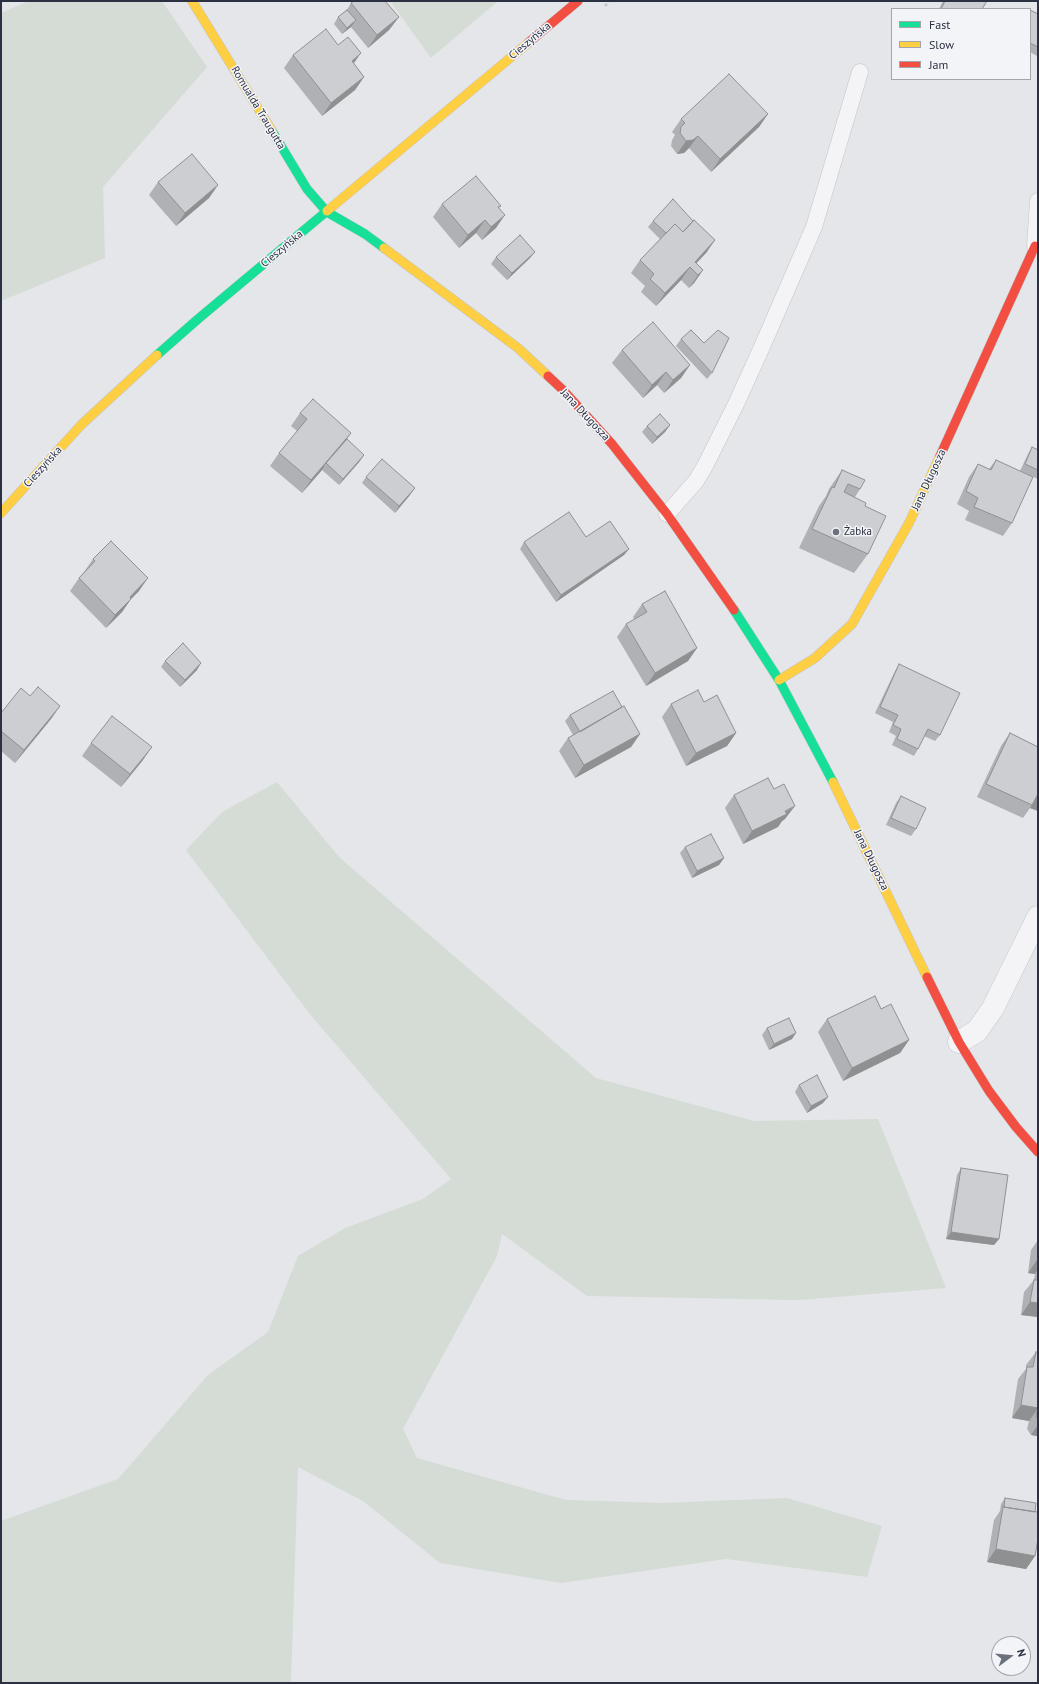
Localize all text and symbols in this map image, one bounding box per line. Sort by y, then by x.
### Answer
legend [891,8,1031,80]
text: Fast [929,17,950,32]
street label: Cieszyńska [506,20,554,62]
text: Slow [929,37,954,52]
text: Jam [929,57,948,72]
street label: Romualda Traugutta [228,64,288,152]
street label: Cieszyńska [258,228,306,270]
street label: Jana Długosza [558,386,612,444]
street label: Cieszyńska [21,444,65,490]
street label: Jana Długosza [909,447,949,513]
place label: Żabka [844,525,872,539]
marker: Żabka [831,527,841,537]
street label: Jana Długosza [851,827,891,893]
north arrow [991,1636,1031,1676]
text: N [1014,1648,1029,1658]

